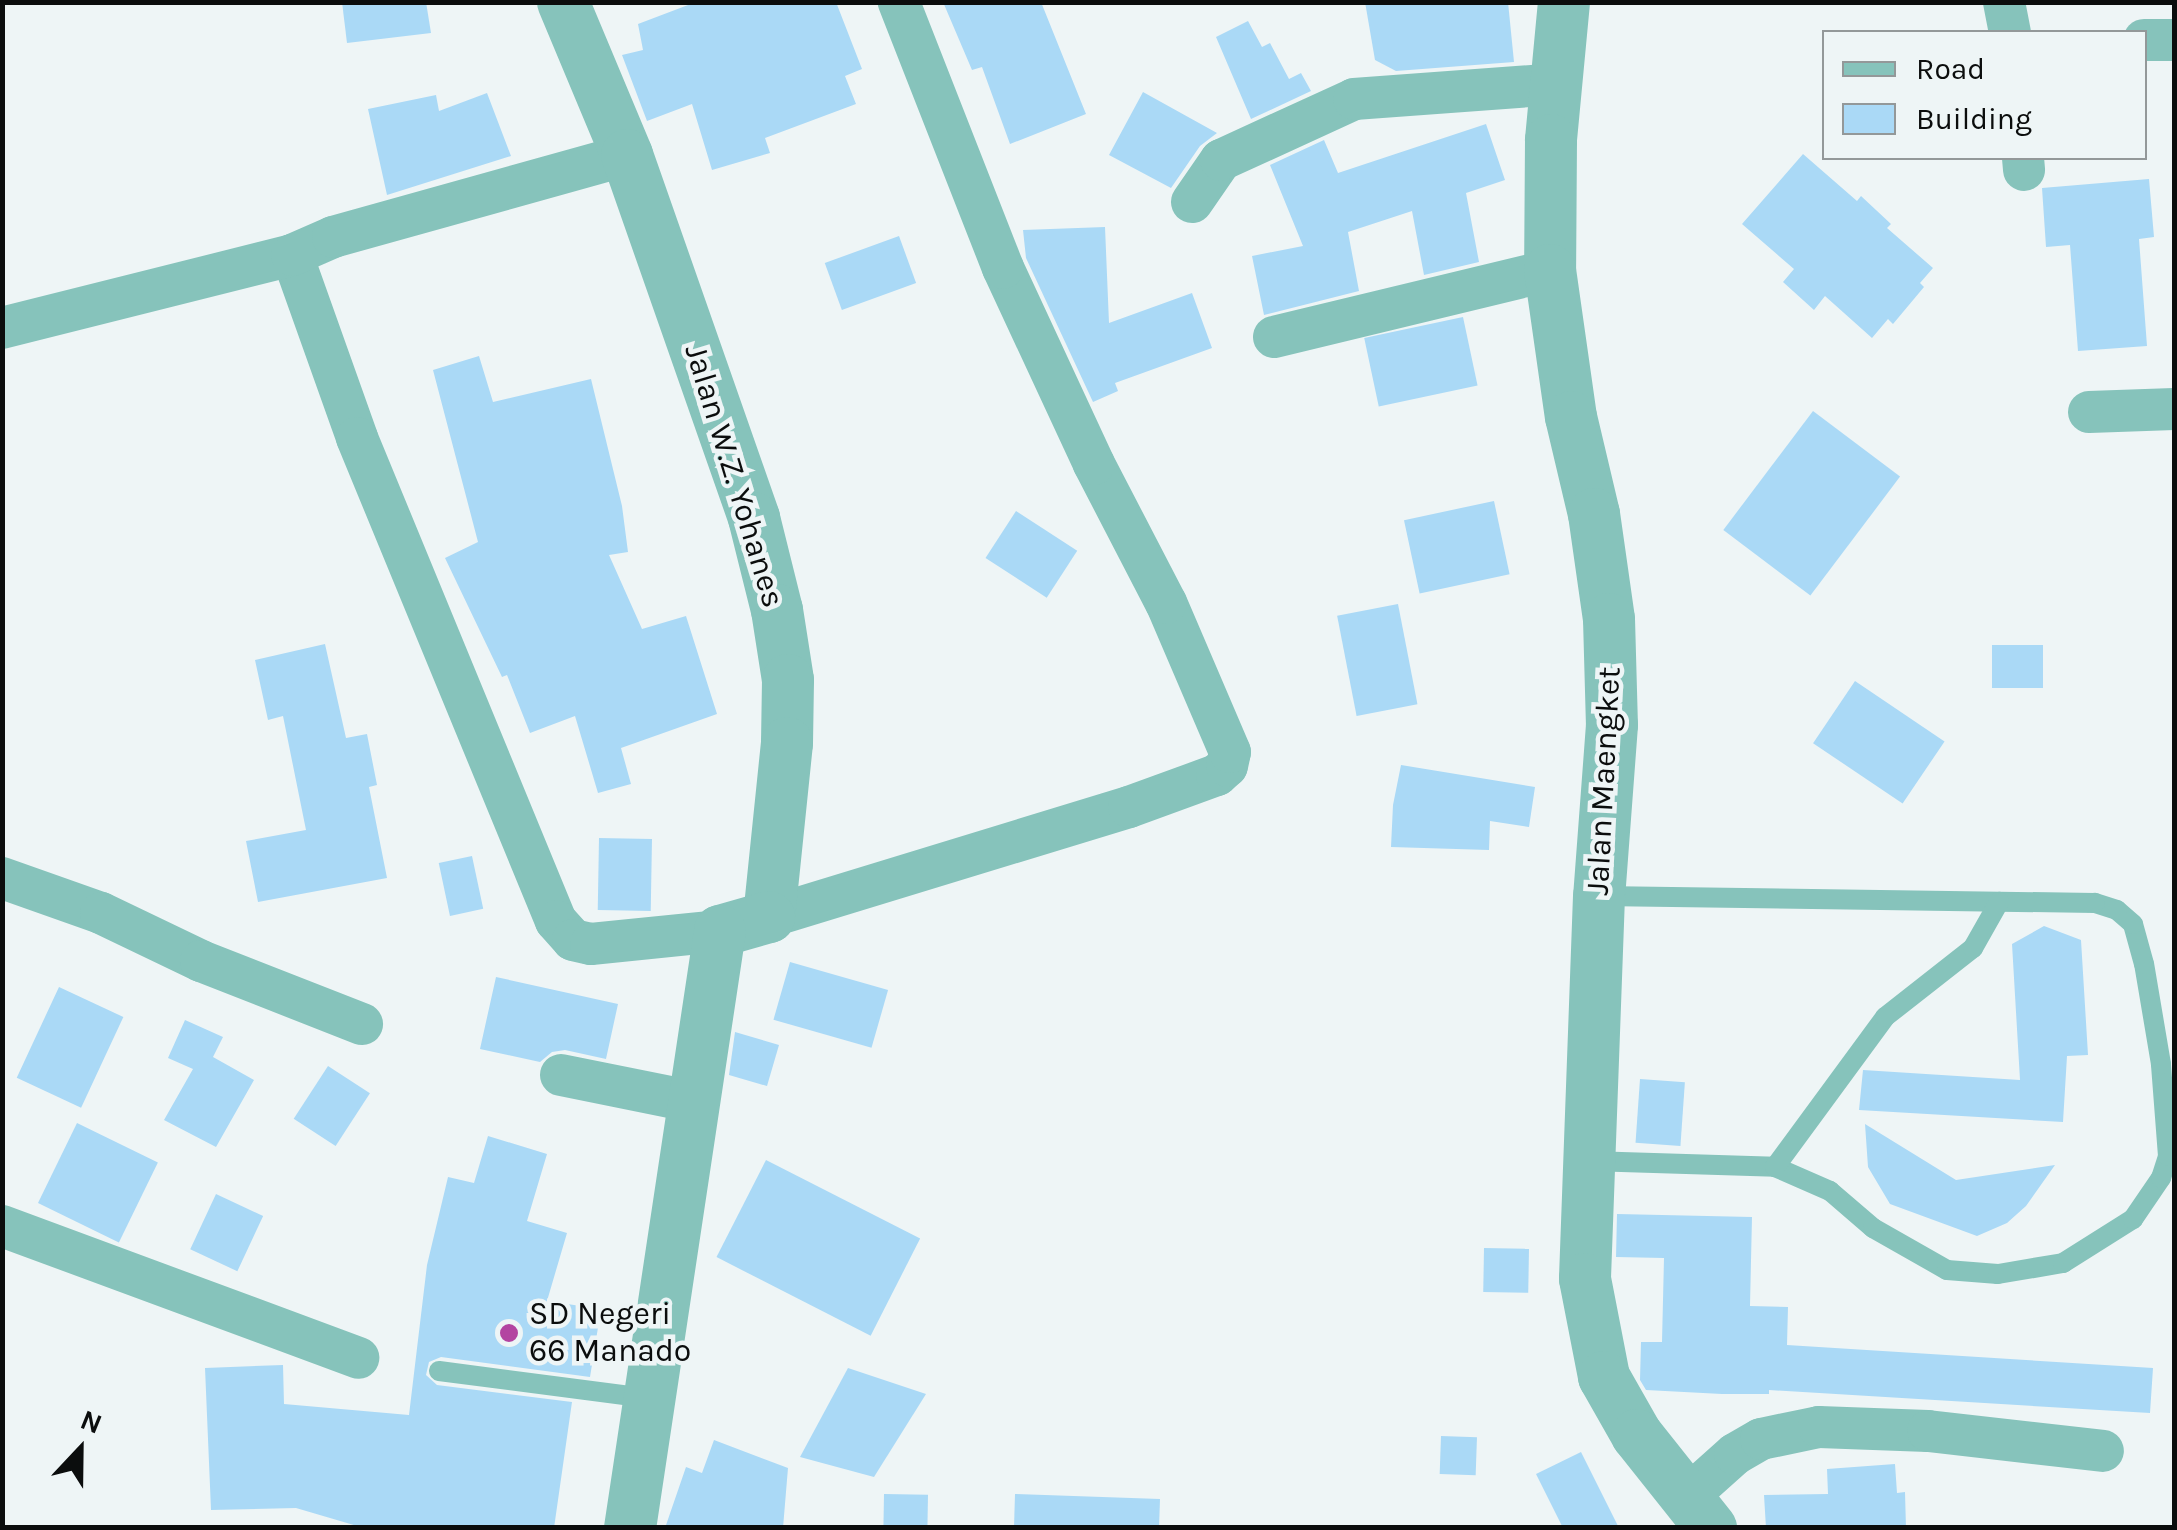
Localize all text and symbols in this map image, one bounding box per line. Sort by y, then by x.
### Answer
legend [1822,30,2147,160]
text: Road [1916,51,1985,87]
text: Building [1916,101,2032,137]
street label: Jalan W.Z. Yohanes [676,340,792,612]
street label: Jalan Maengket [1579,666,1629,896]
place label: SD Negeri 66 Manado [529,1296,691,1371]
marker: SD Negeri 66 Manado [498,1322,520,1344]
north arrow [30,1400,130,1500]
text: N [76,1403,107,1441]

